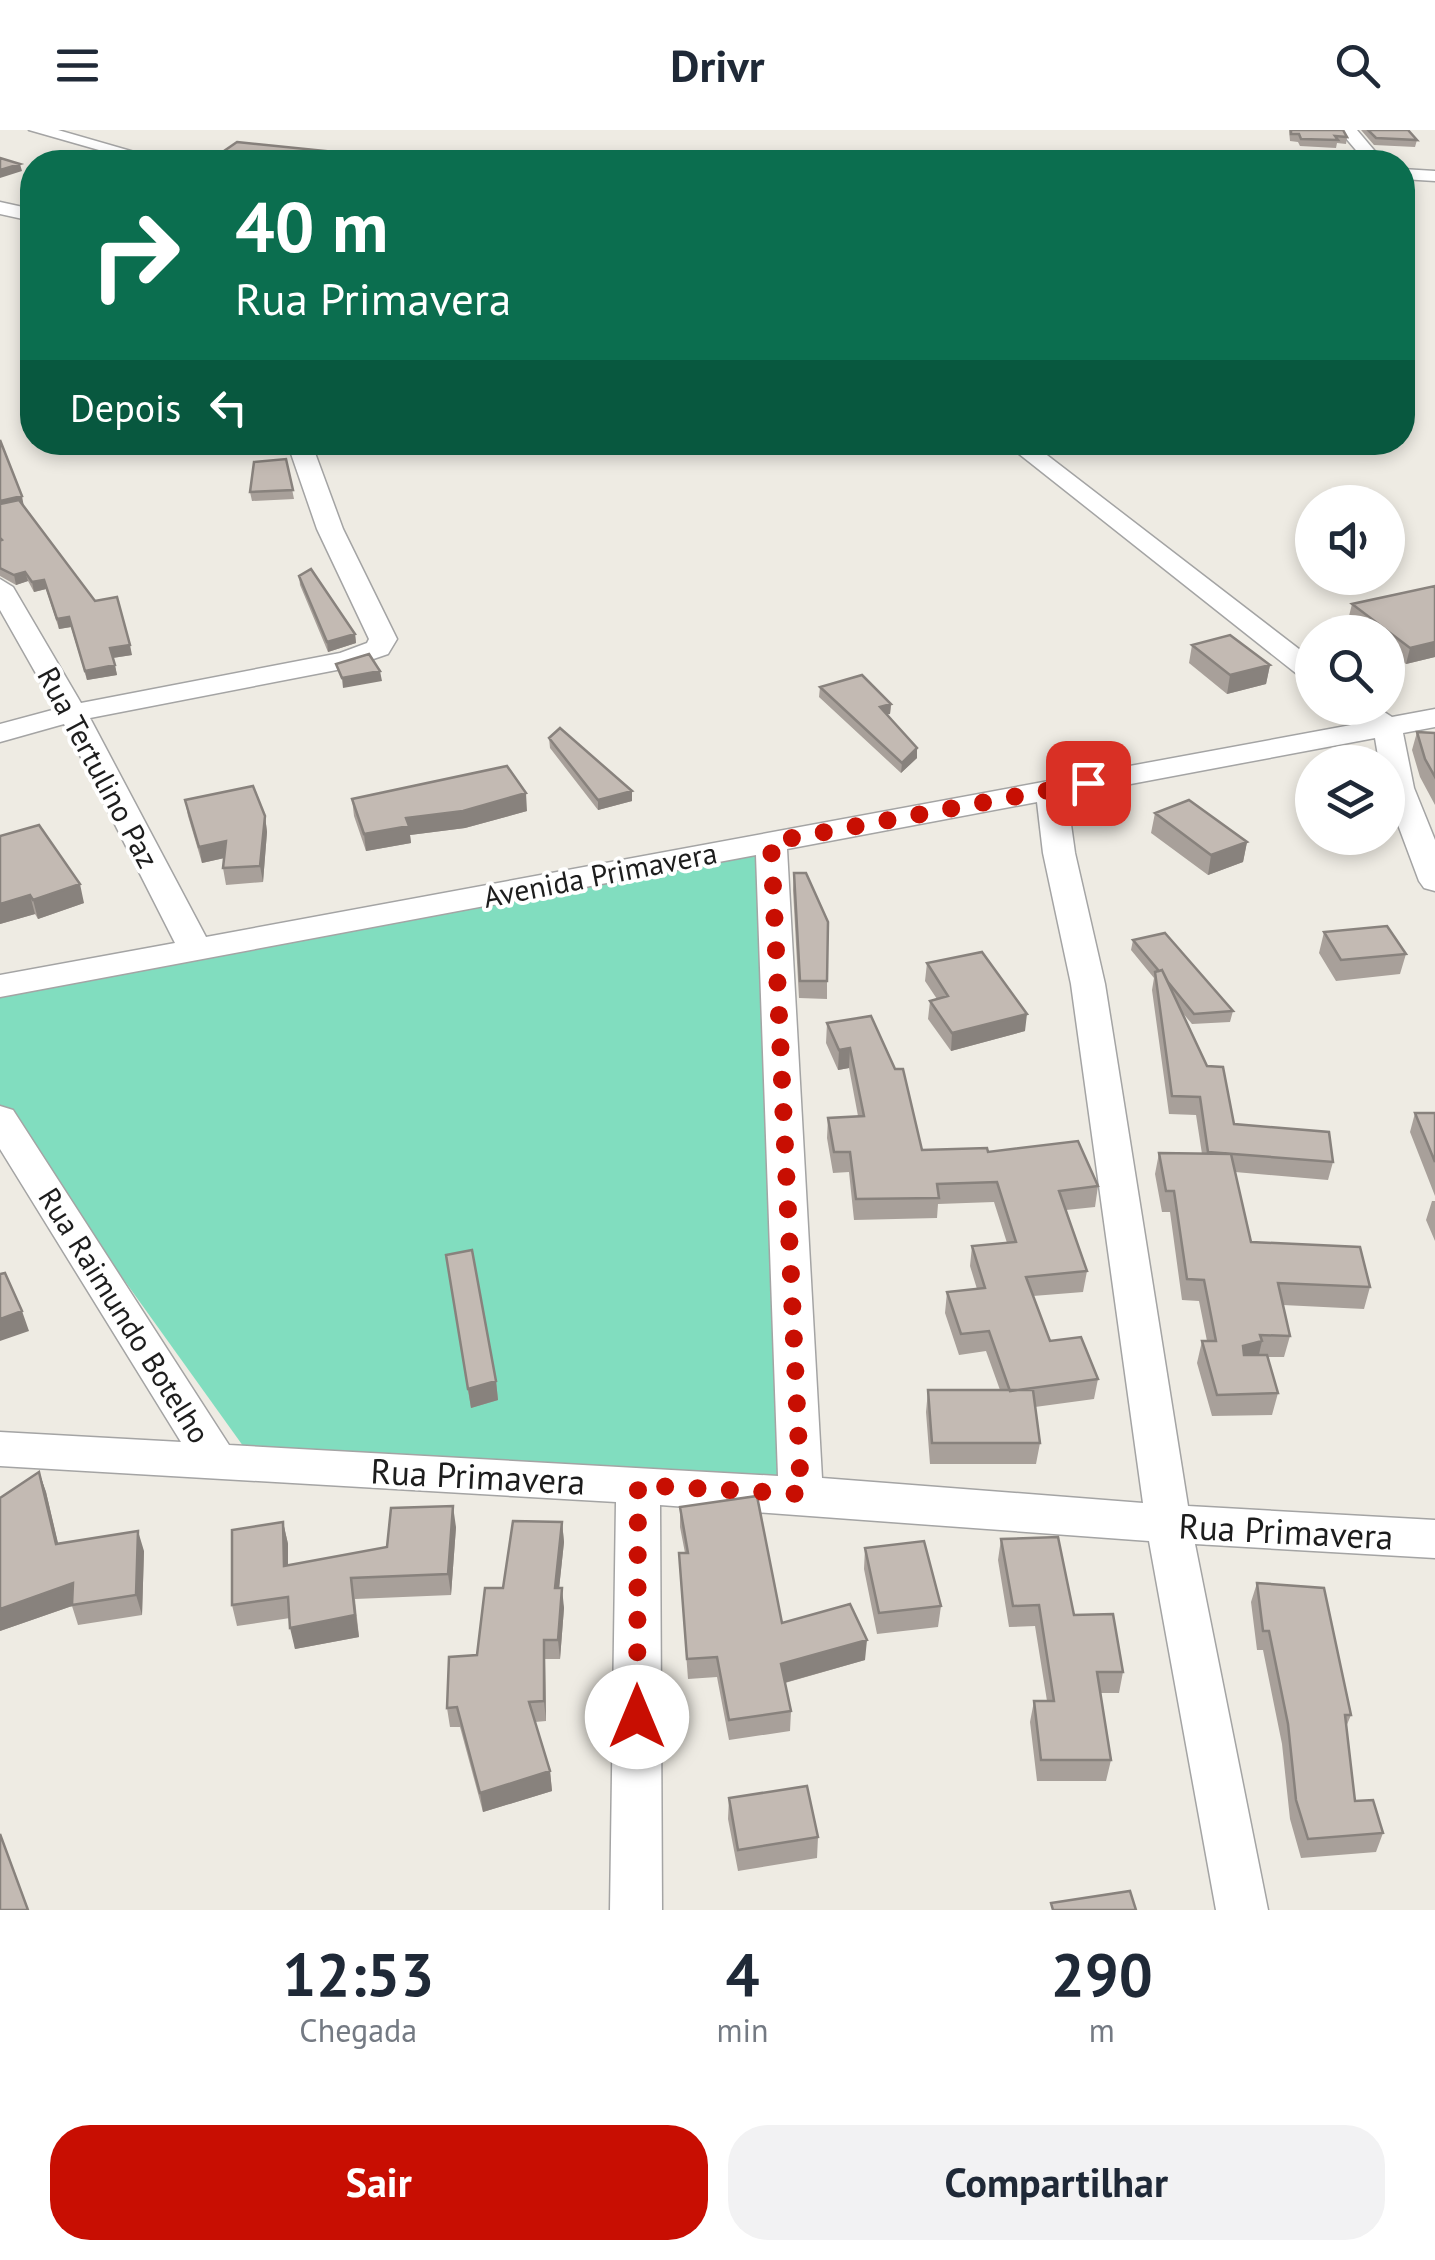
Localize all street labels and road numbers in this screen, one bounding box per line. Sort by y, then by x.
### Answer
street label: Rua Tertulino Paz [30,660,168,874]
street label: Avenida Primavera [480,832,720,916]
street label: Rua Raimundo Botelho [31,1180,219,1450]
street label: Rua Primavera [369,1447,587,1505]
street label: Rua Primavera [1177,1502,1395,1560]

